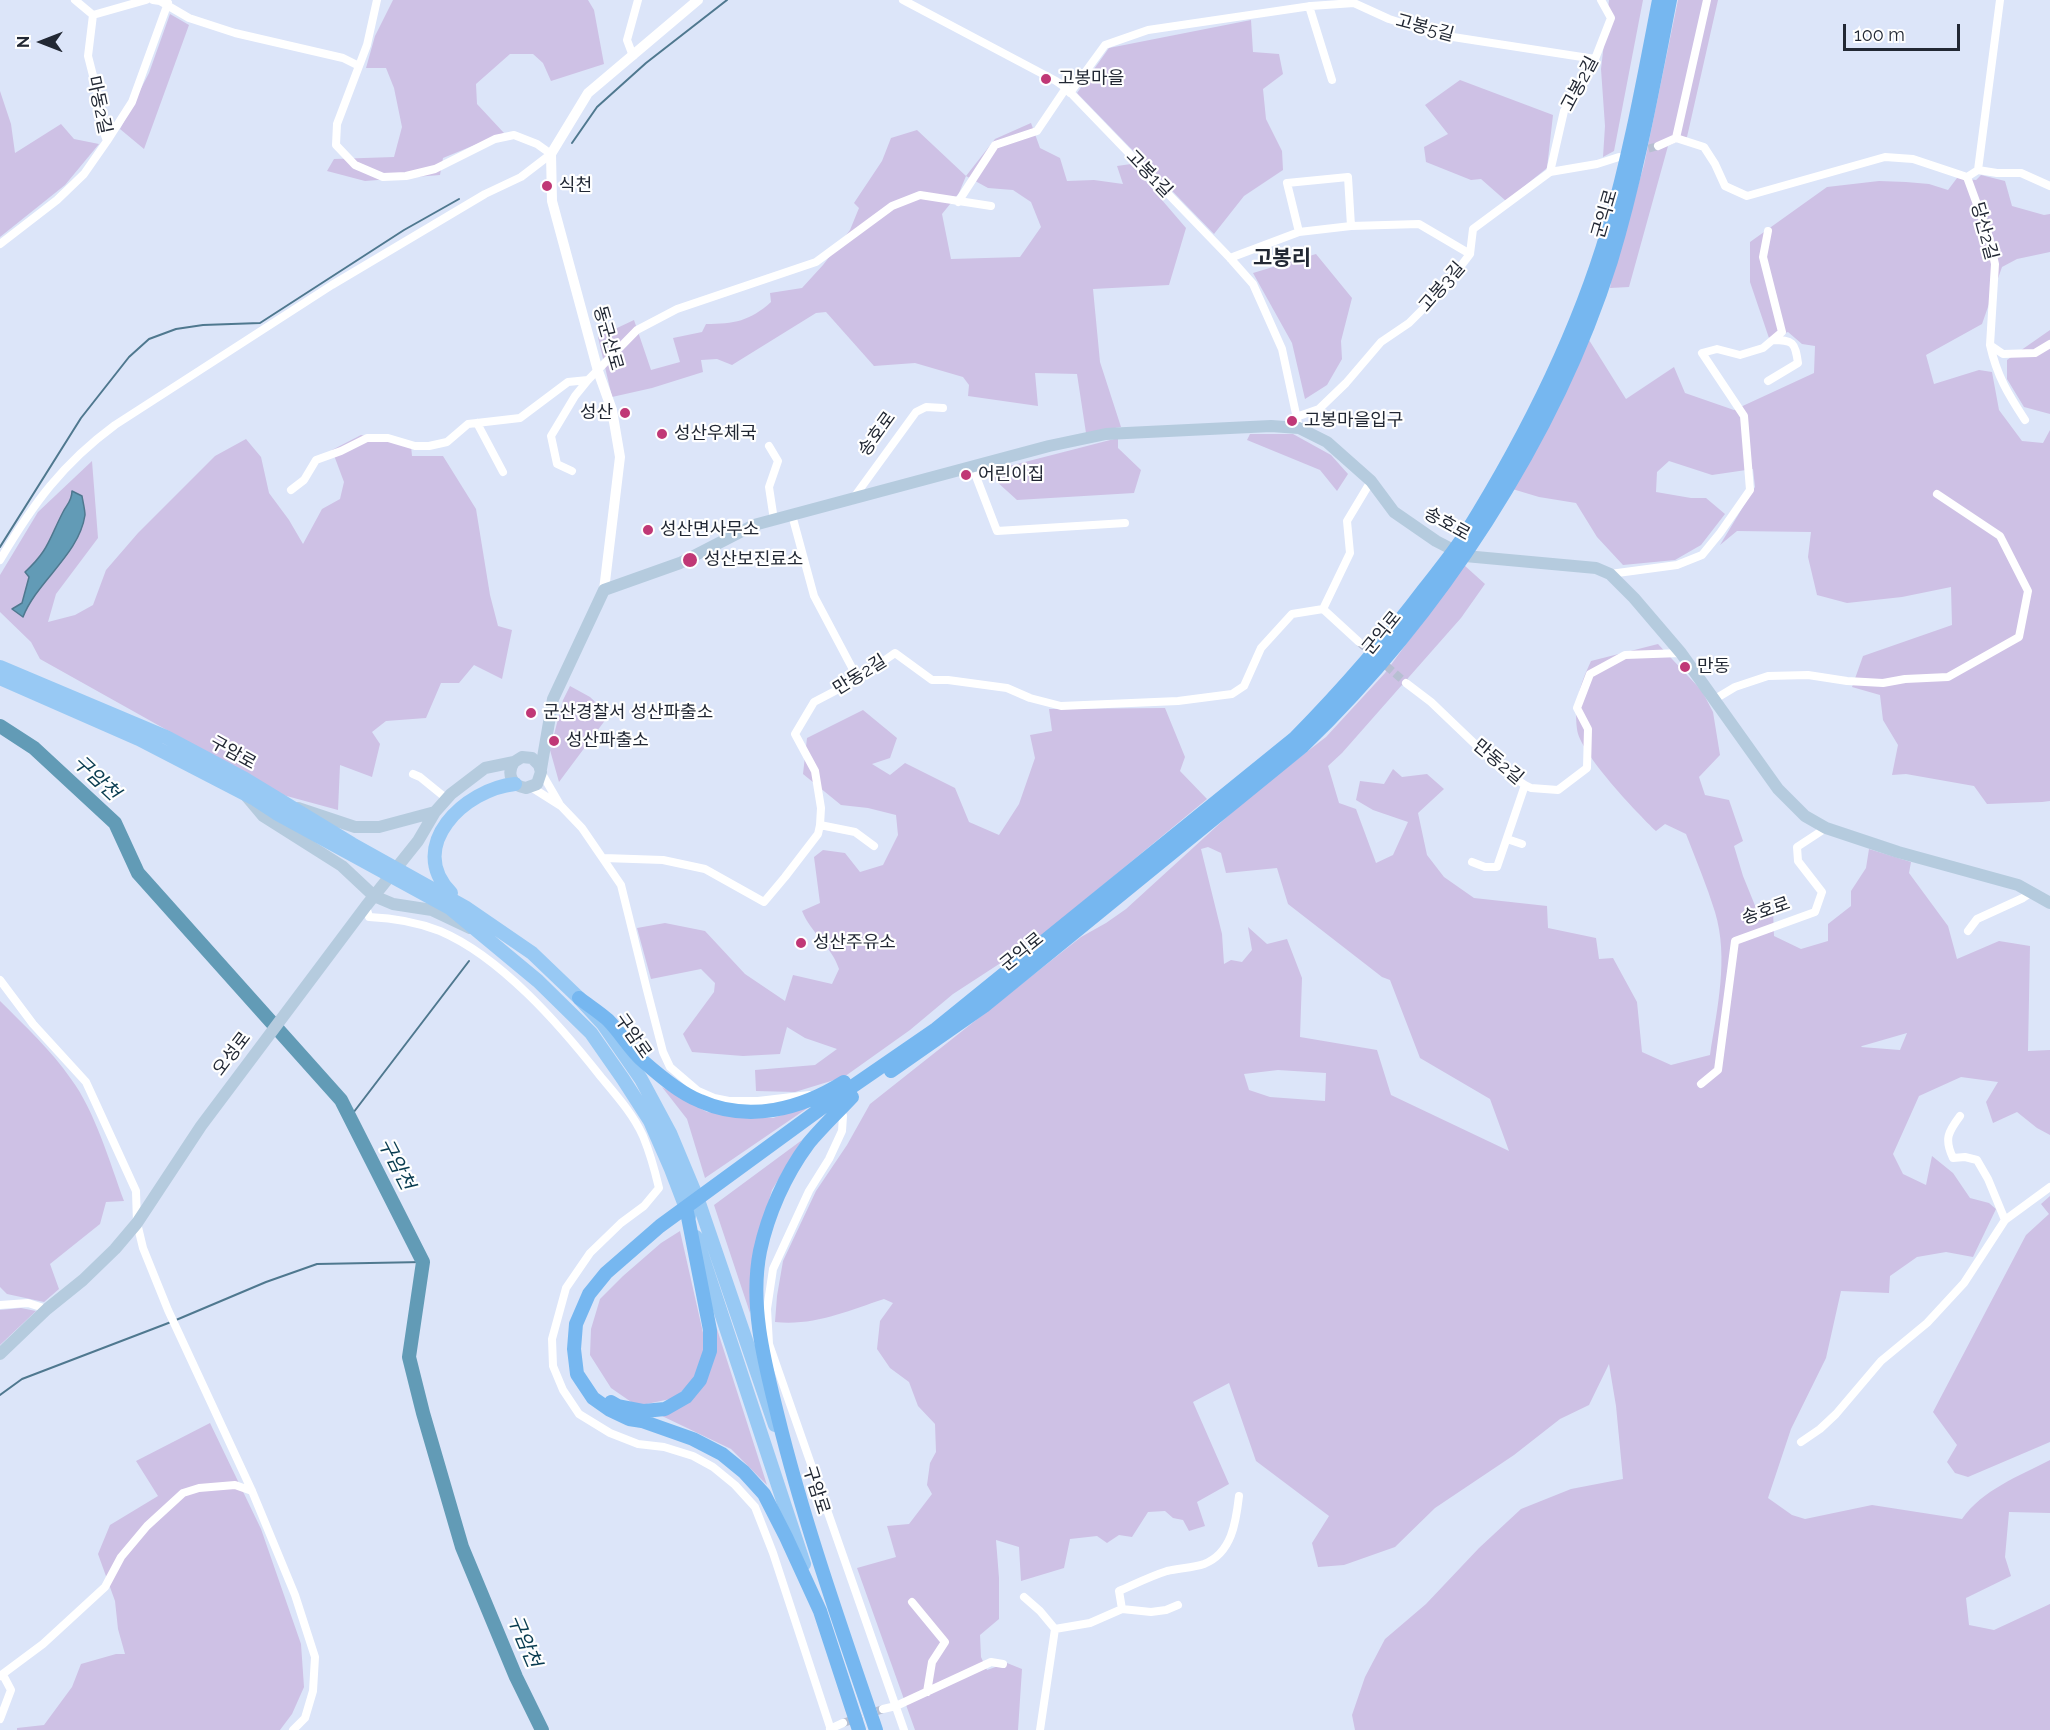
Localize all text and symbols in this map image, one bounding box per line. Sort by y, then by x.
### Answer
street label: 고봉5길 [1393,10,1457,46]
north arrow [12,12,72,72]
scale bar [1846,12,1963,50]
text: 100 m [1854,24,1905,45]
text: N [14,36,33,48]
street label: 고봉2길 [1557,53,1603,115]
place label: 고봉마을 [1058,68,1124,90]
marker: 고봉마을 [1039,72,1053,86]
street label: 마동2길 [82,74,116,136]
street label: 고봉1길 [1121,146,1177,202]
place label: 식천 [559,175,592,197]
marker: 식천 [540,179,554,193]
street label: 군익로 [1588,187,1622,241]
street label: 당산2길 [1966,200,2002,262]
district label: 고봉리 [1253,246,1311,272]
street label: 고봉3길 [1414,258,1470,316]
street label: 동군산로 [588,303,628,373]
place label: 성산 [580,402,613,424]
marker: 성산 [618,406,632,420]
street label: 송호로 [854,408,900,460]
place label: 고봉마을입구 [1304,410,1403,432]
marker: 고봉마을입구 [1285,414,1299,428]
place label: 성산우체국 [674,423,757,445]
marker: 성산우체국 [655,427,669,441]
place label: 어린이집 [978,464,1044,486]
marker: 어린이집 [959,468,973,482]
street label: 송호로 [1420,503,1474,545]
place label: 성산면사무소 [660,519,759,541]
marker: 성산면사무소 [641,523,655,537]
place label: 성산보진료소 [704,549,803,571]
marker: 성산보진료소 [681,551,699,569]
street label: 군익로 [1358,607,1406,659]
street label: 만동2길 [829,650,891,700]
place label: 만동 [1697,656,1730,678]
marker: 만동 [1678,660,1692,674]
place label: 군산경찰서 성산파출소 [543,702,713,724]
marker: 군산경찰서 성산파출소 [524,706,538,720]
place label: 성산파출소 [566,730,649,752]
street label: 구암로 [206,732,260,774]
marker: 성산파출소 [547,734,561,748]
street label: 만동2길 [1468,735,1528,789]
water label: 구암천 [68,750,124,806]
street label: 송호로 [1739,893,1793,929]
street label: 군익로 [996,928,1048,976]
place label: 성산주유소 [813,932,896,954]
marker: 성산주유소 [794,936,808,950]
street label: 구암로 [610,1009,656,1063]
street label: 오성로 [208,1028,256,1080]
water label: 구암천 [373,1134,419,1194]
street label: 구암로 [798,1463,834,1517]
water label: 구암천 [502,1611,546,1671]

